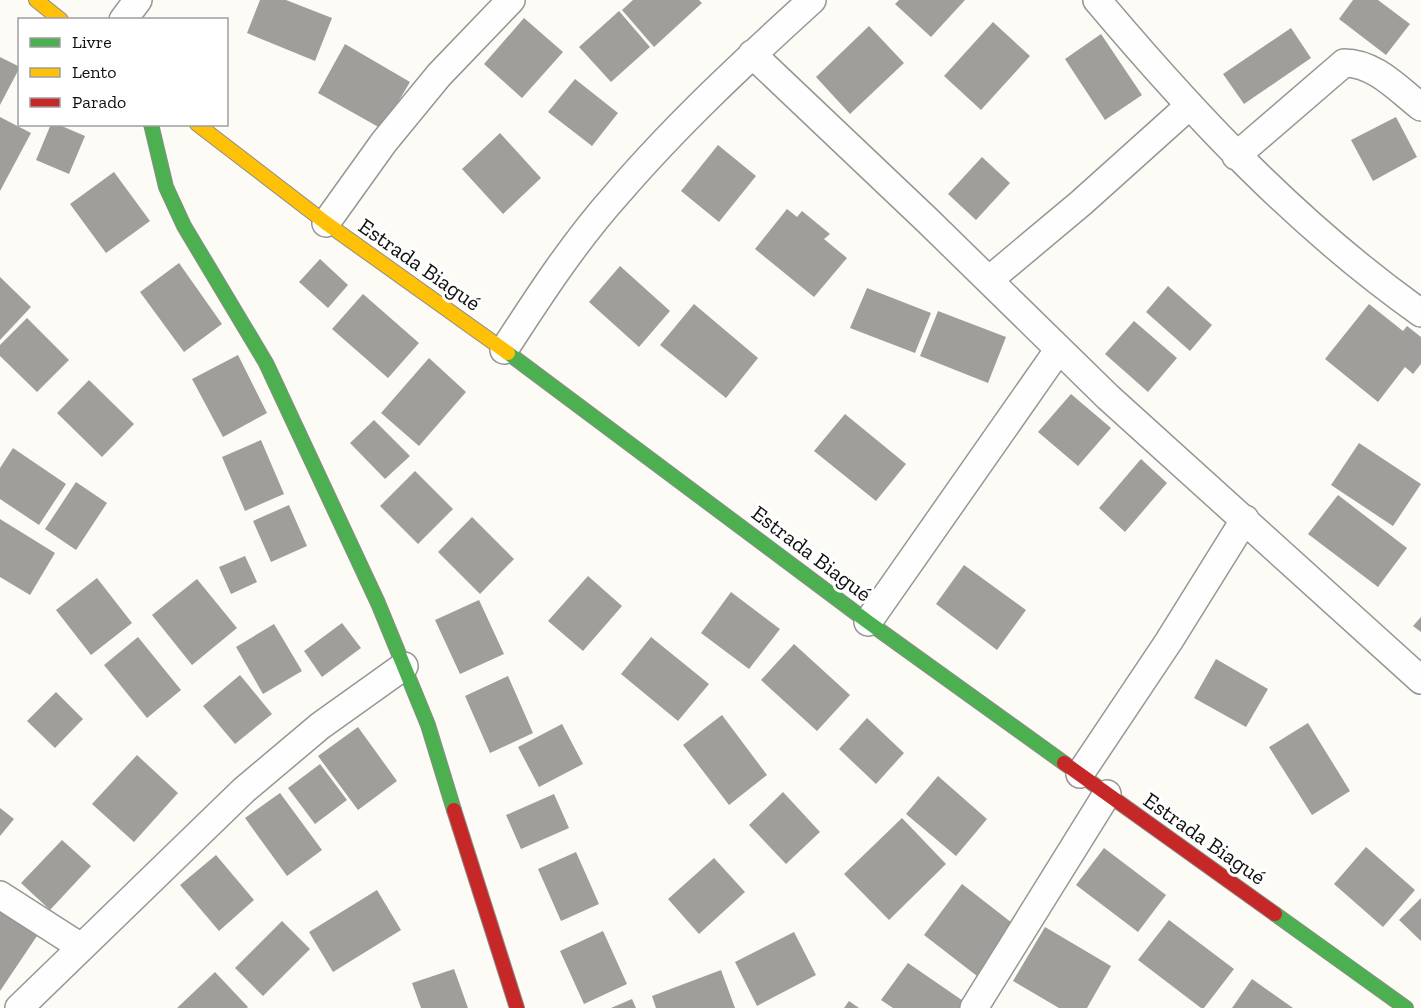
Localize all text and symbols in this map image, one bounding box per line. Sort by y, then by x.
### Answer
legend [18,18,228,126]
text: Livre [72,31,112,53]
text: Lento [72,61,117,83]
text: Parado [72,91,126,113]
street label: Estrada Biagué [353,212,486,317]
street label: Estrada Biagué [746,500,877,607]
street label: Estrada Biagué [1138,786,1271,891]

